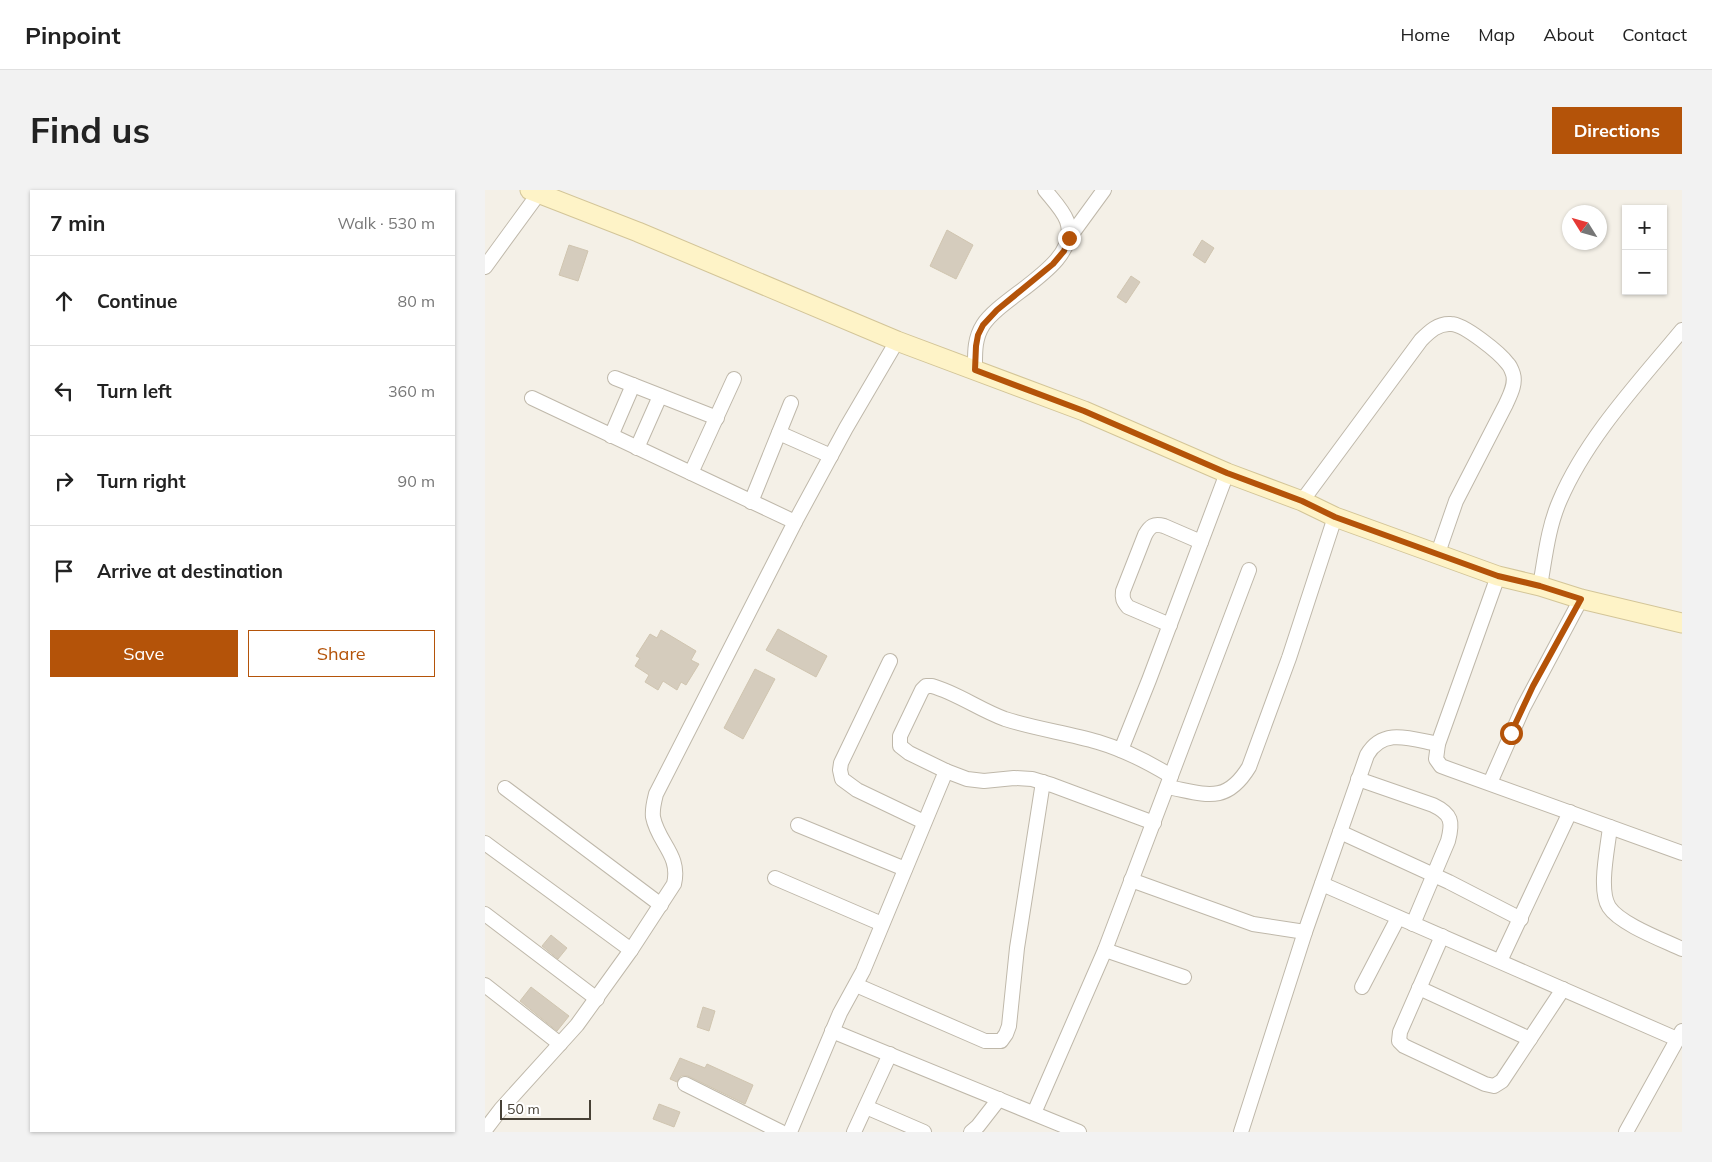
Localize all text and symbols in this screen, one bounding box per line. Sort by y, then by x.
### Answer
text: Pinpoint [25,20,121,50]
text: Home [1400,23,1450,46]
text: Map [1478,23,1515,46]
text: About [1543,23,1594,46]
text: Contact [1622,23,1687,46]
button: Directions [1552,107,1682,154]
text: Find us [30,108,150,152]
north arrow [1562,205,1607,250]
map controls [1622,205,1667,295]
button: + [1622,205,1667,250]
text: 7 min [50,210,105,236]
text: Walk · 530 m [337,213,435,233]
route end [1058,227,1081,250]
button: − [1622,250,1667,295]
icon: ahead [50,287,78,315]
text: Continue [97,289,177,313]
text: 80 m [398,291,435,311]
icon: left [50,377,78,405]
text: Turn left [97,379,172,403]
text: 360 m [388,381,435,401]
icon: right [50,467,78,495]
text: Turn right [97,469,186,493]
text: 90 m [398,471,435,491]
icon: arrive [50,557,78,585]
text: Arrive at destination [97,559,283,583]
button: Save [50,630,238,677]
button: Share [248,630,435,677]
route start [1500,722,1523,745]
scale bar [500,1097,591,1120]
text: 50 m [507,1100,540,1118]

